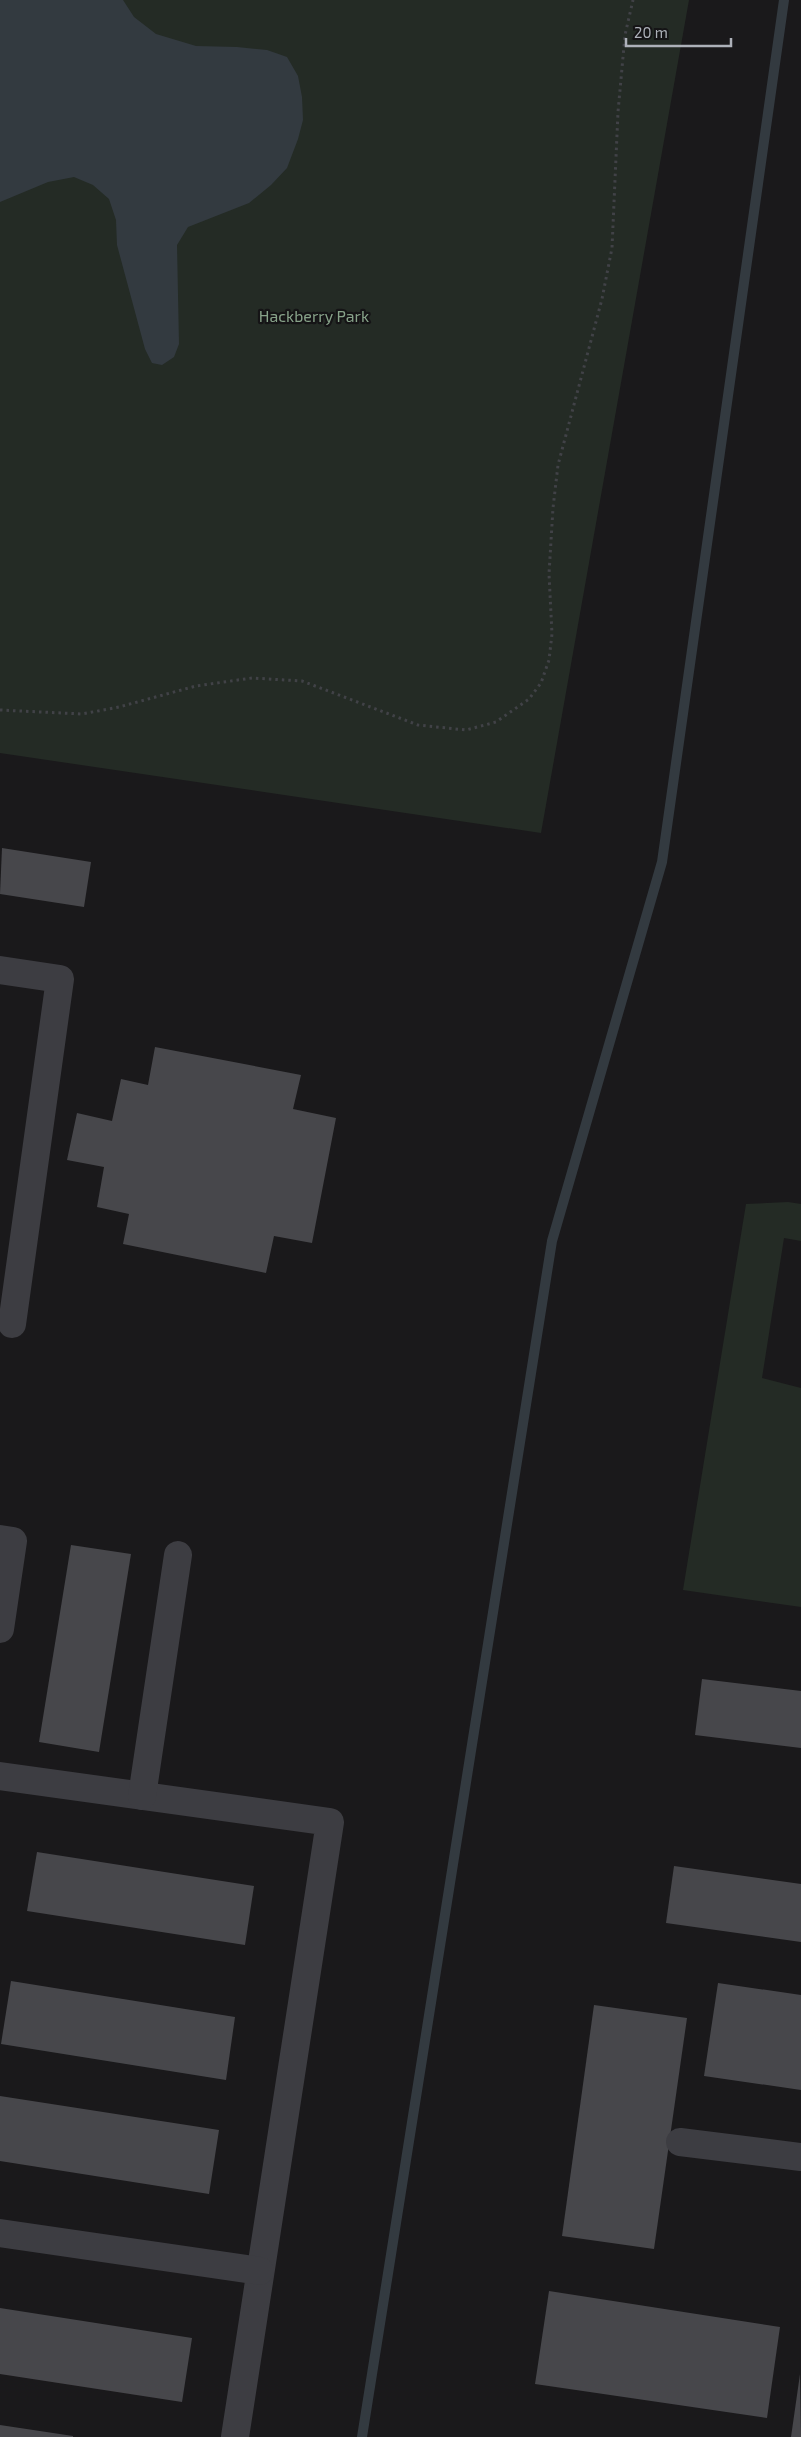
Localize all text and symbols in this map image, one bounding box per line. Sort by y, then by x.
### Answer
scale bar [626,15,731,47]
text: 20 m [634,23,668,41]
park label: Hackberry Park [259,306,369,325]

